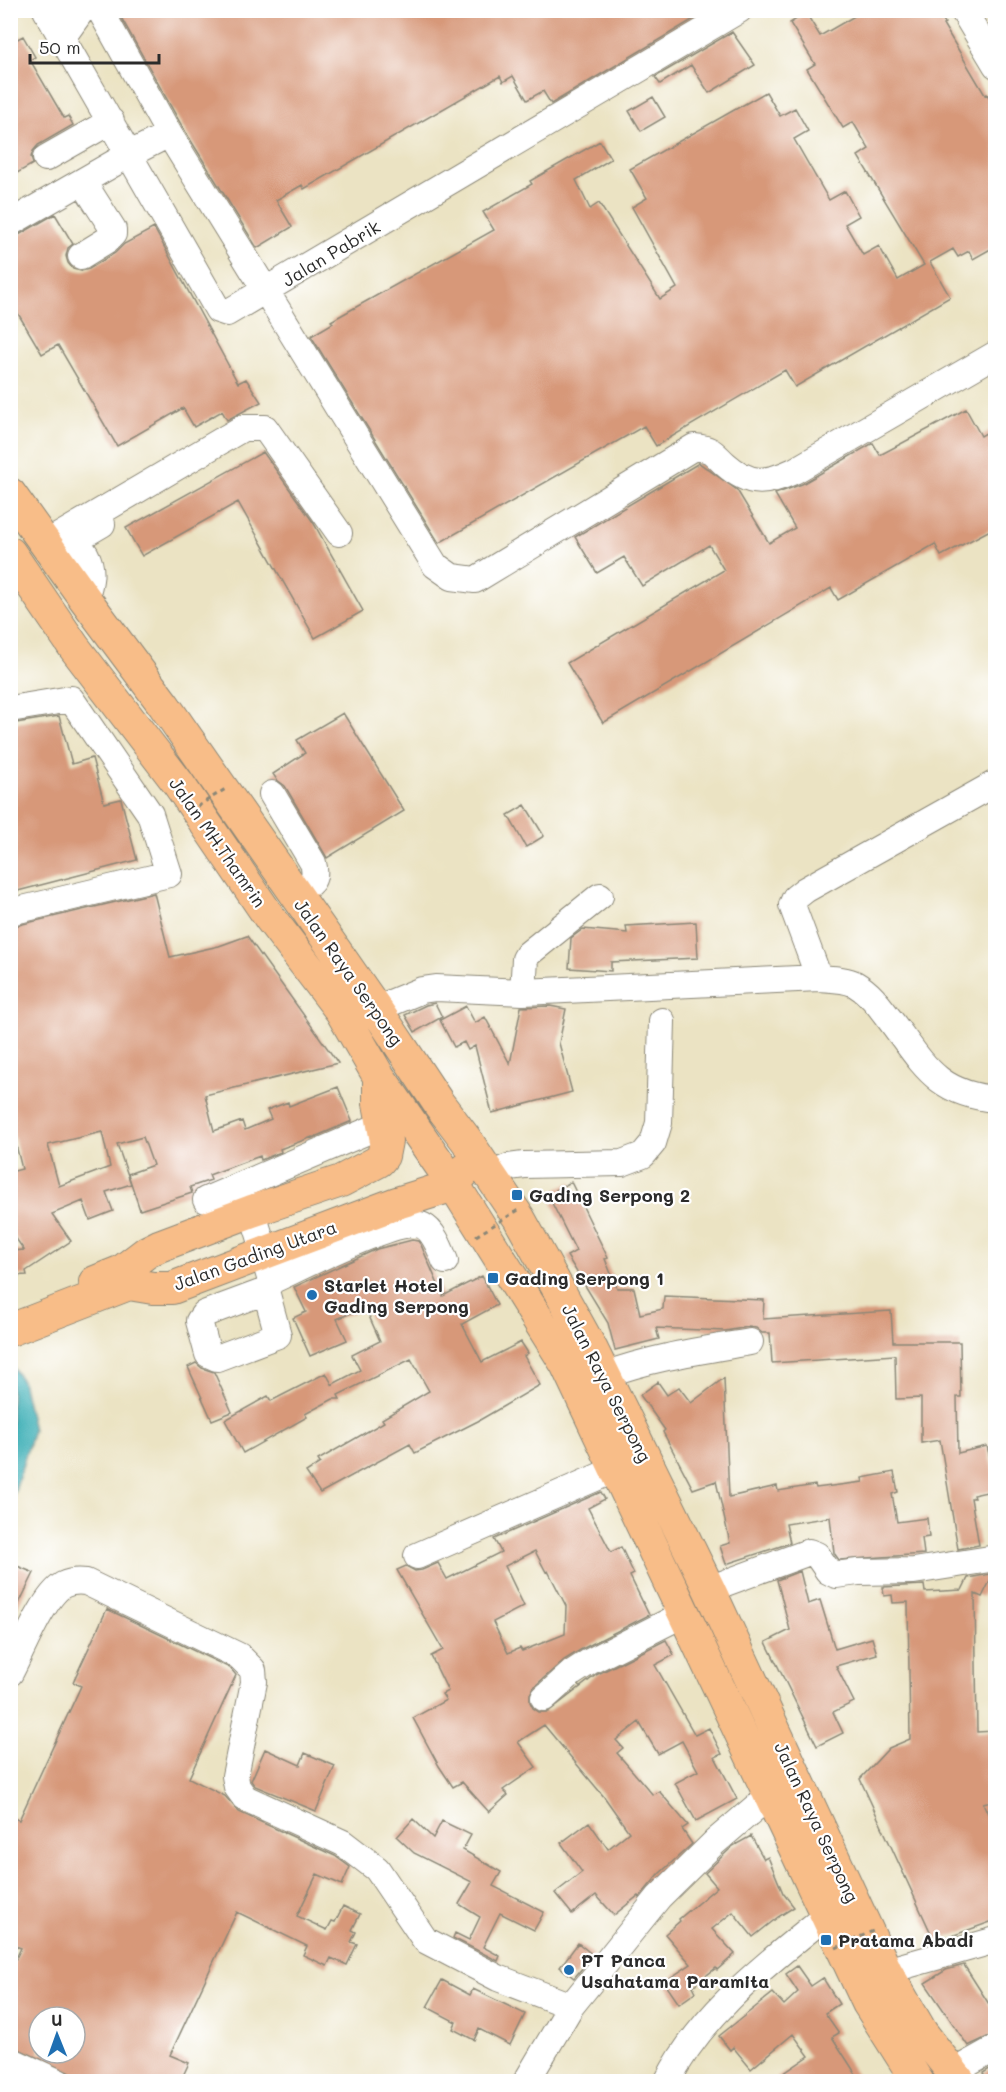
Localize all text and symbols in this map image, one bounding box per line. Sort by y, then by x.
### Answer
scale bar [30,27,159,65]
text: 50 m [39,35,81,59]
street label: Jalan Pabrik [278,214,384,292]
street label: Jalan MH.Thamrin [164,772,272,912]
street label: Jalan Raya Serpong [289,894,409,1050]
place label: Gading Serpong 2 [529,1183,690,1207]
marker: Gading Serpong 2 [510,1188,524,1202]
street label: Jalan Gading Utara [170,1214,340,1296]
place label: Gading Serpong 1 [505,1266,664,1290]
marker: Gading Serpong 1 [486,1271,500,1285]
place label: Starlet Hotel Gading Serpong [324,1273,469,1318]
marker: Starlet Hotel Gading Serpong [305,1288,319,1302]
street label: Jalan Raya Serpong [557,1300,657,1466]
street label: Jalan Raya Serpong [769,1738,865,1906]
place label: Pratama Abadi [838,1928,974,1952]
marker: Pratama Abadi [819,1933,833,1947]
place label: PT Panca Usahatama Paramita [581,1948,769,1993]
marker: PT Panca Usahatama Paramita [562,1963,576,1977]
north arrow [27,2005,87,2065]
text: U [51,2009,63,2030]

